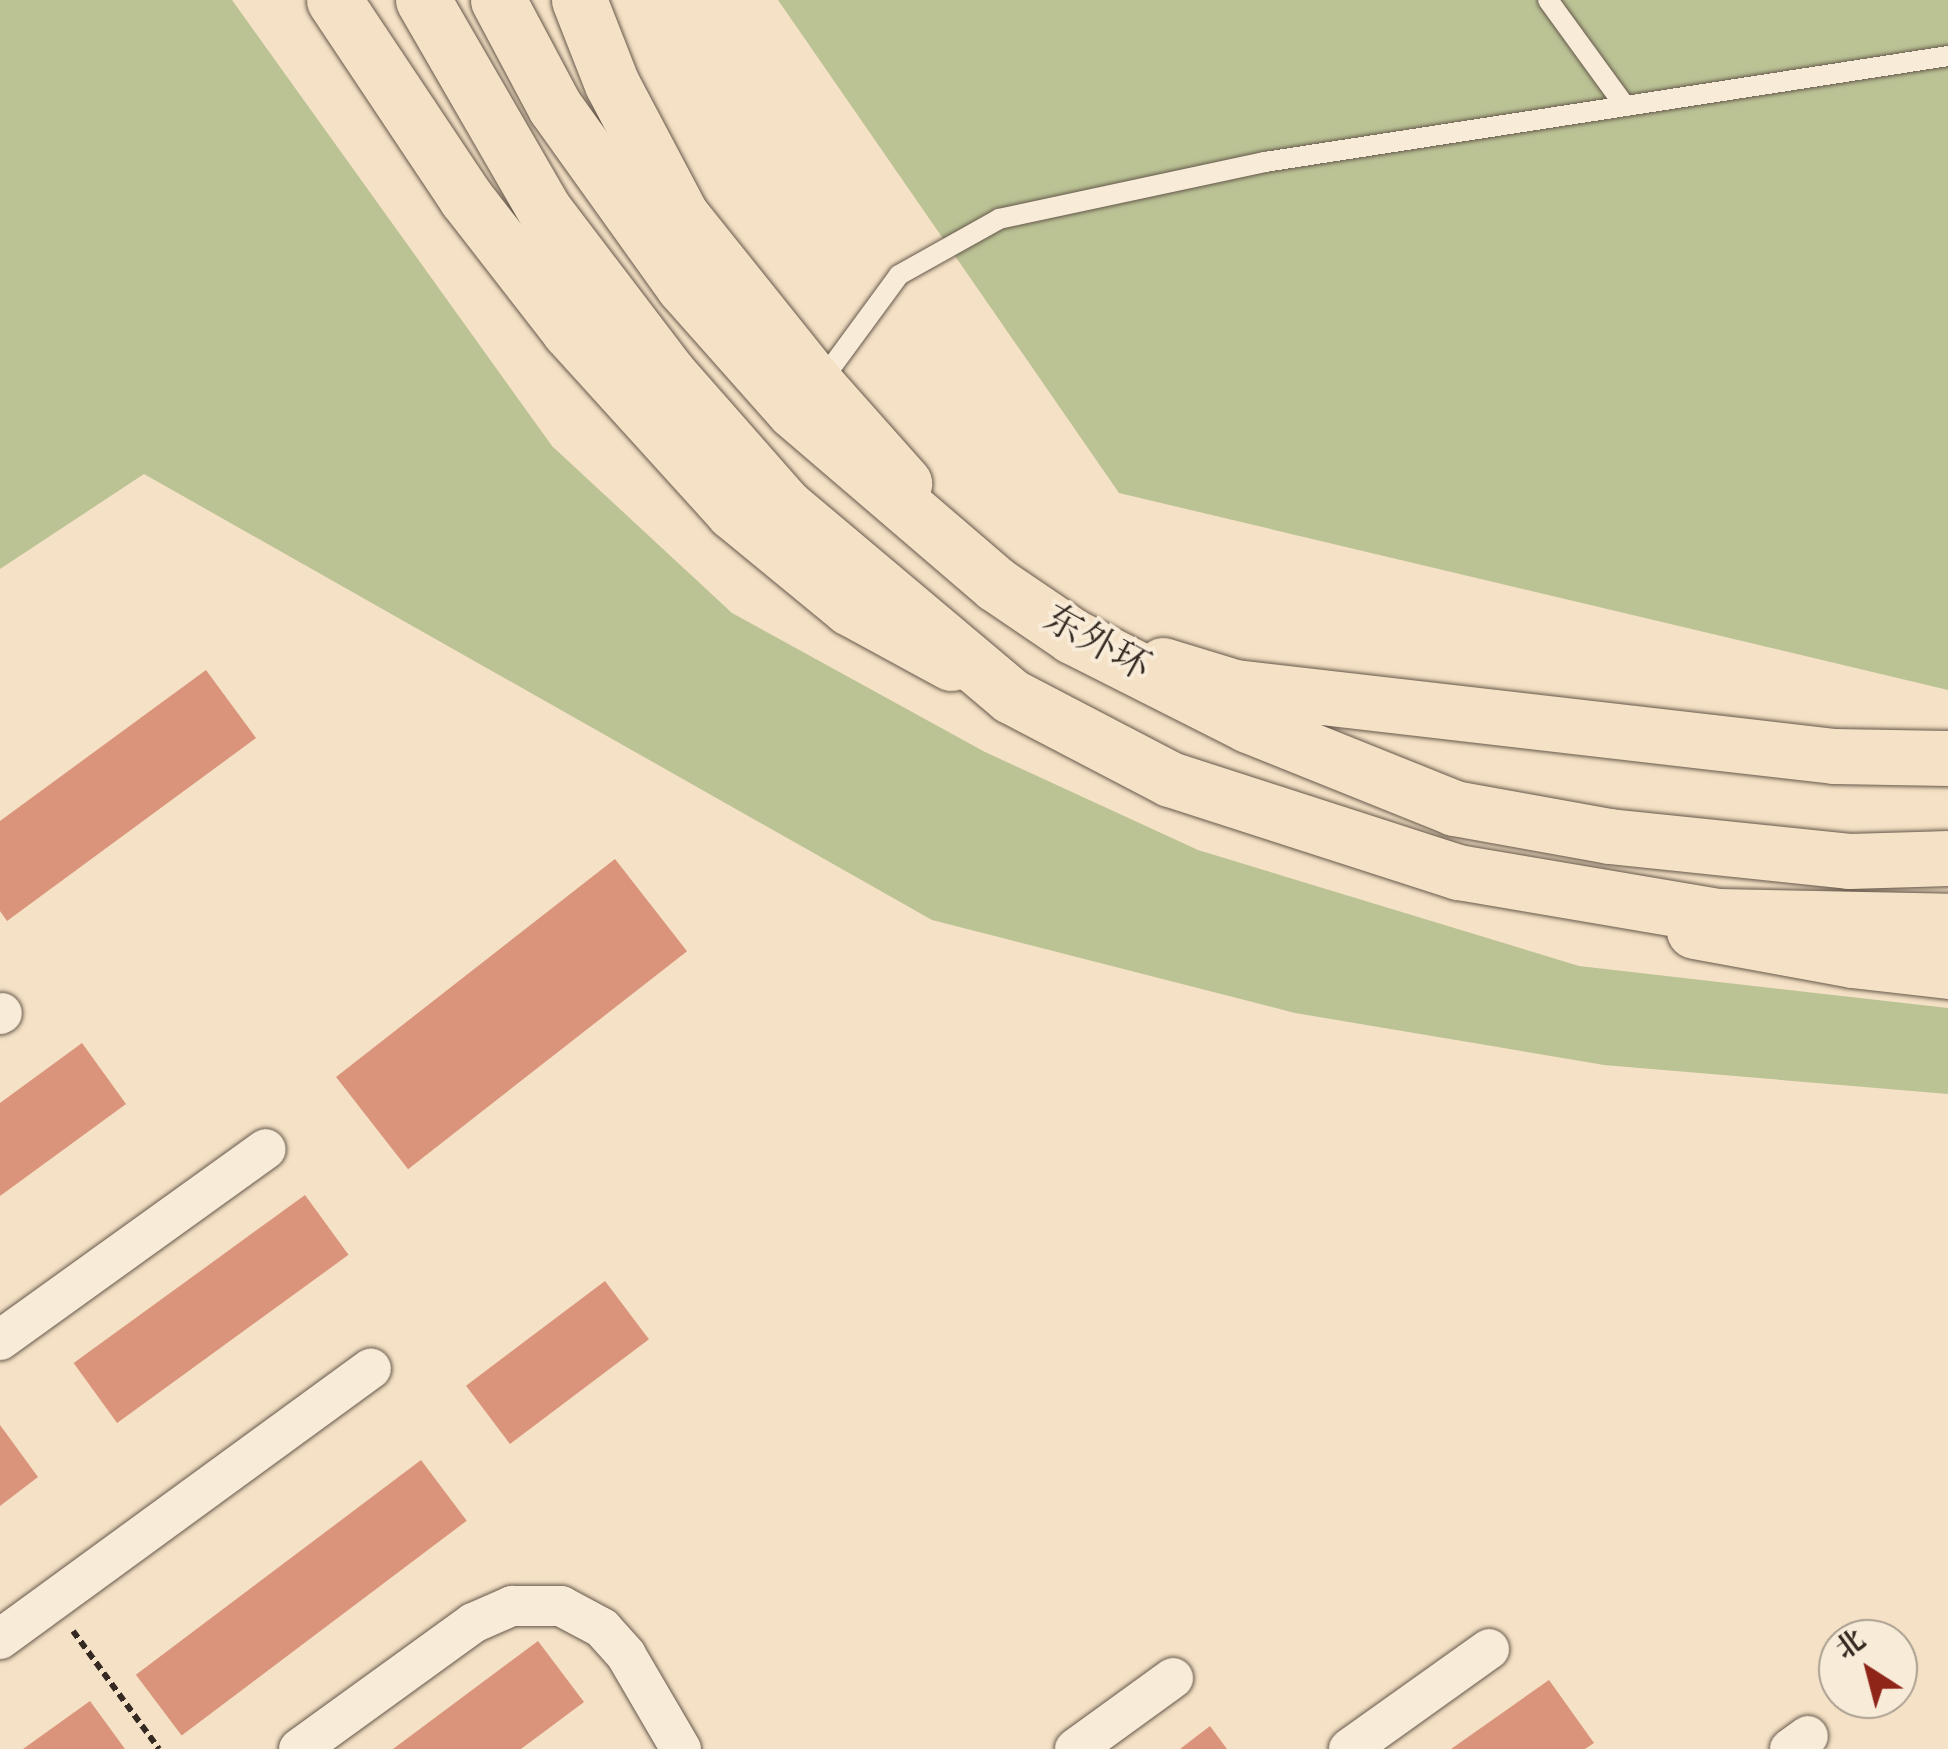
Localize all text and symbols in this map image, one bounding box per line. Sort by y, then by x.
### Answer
street label: 东外环 [1035,597,1157,693]
north arrow [1818,1619,1918,1719]
text: 北 [1828,1622,1874,1670]

